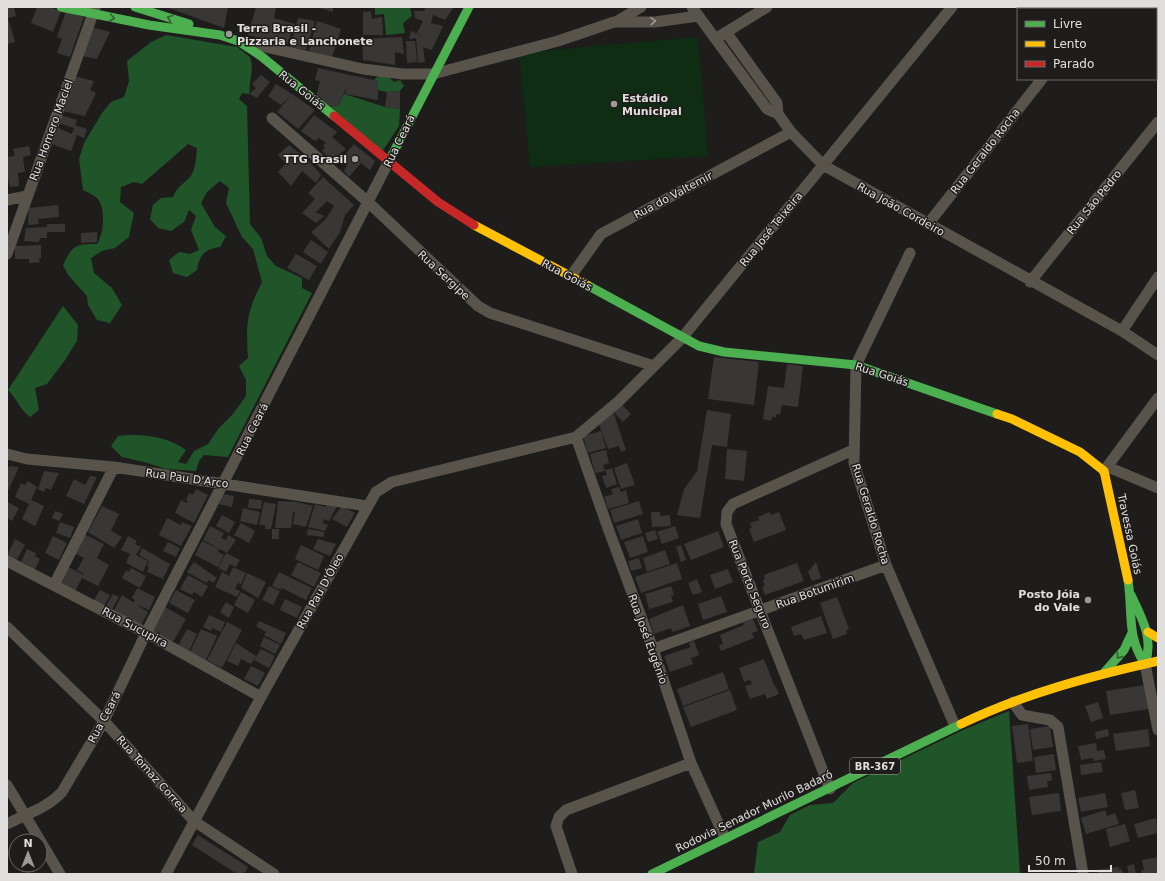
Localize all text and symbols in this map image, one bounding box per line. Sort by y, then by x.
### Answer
legend [1017,8,1157,80]
one-way arrow [109,14,115,22]
one-way arrow [166,14,173,23]
one-way arrow [650,17,656,26]
text: Livre [1053,17,1082,31]
place label: Terra Brasil - Pizzaria e Lanchonete [237,22,373,48]
marker: Terra Brasil - Pizzaria e Lanchonete [224,29,234,39]
text: Lento [1053,37,1087,51]
text: Parado [1053,57,1094,71]
street label: Rua Goiás [276,68,327,113]
street label: Rua Homero Maciel [27,78,76,182]
place label: Estádio Municipal [622,92,682,118]
marker: Estádio Municipal [609,99,619,109]
street label: Rua Geraldo Rocha [948,106,1023,197]
street label: Rua Ceará [381,113,418,170]
place label: TTG Brasil [284,153,347,166]
marker: TTG Brasil [350,154,360,164]
street label: Rua São Pedro [1064,167,1125,237]
street label: Rua do Valtemir [632,169,715,222]
street label: Rua João Cordeiro [855,180,947,239]
street label: Rua José Teixeira [737,189,805,269]
street label: Rua Sergipe [415,248,472,303]
street label: Rua Goiás [539,257,594,294]
street label: Rua Goiás [854,360,910,389]
street label: Rua Ceará [234,401,271,457]
street label: Rua Geraldo Rocha [849,462,892,566]
street label: Rua Pau D'Arco [145,466,230,491]
street label: Travessa Goiás [1114,492,1144,576]
street label: Rua Porto Seguro [726,538,773,631]
street label: Rua Pau D'Óleo [294,551,347,631]
street label: Rua Botumirim [774,571,856,612]
place label: Posto Jóia do Vale [1018,588,1080,614]
street label: Rua José Eugênio [625,592,670,686]
marker: Posto Jóia do Vale [1083,595,1093,605]
street label: Rua Sucupira [100,605,170,650]
one-way arrow [1117,651,1124,658]
street label: Rua Ceará [85,689,124,745]
street label: Rua Tomaz Correa [114,733,190,816]
road number: BR-367 [850,758,900,774]
street label: Rodovia Senador Murilo Badaró [674,768,835,855]
north arrow [8,833,48,873]
text: N [23,837,33,850]
scale bar [1029,847,1111,873]
text: 50 m [1035,854,1066,868]

